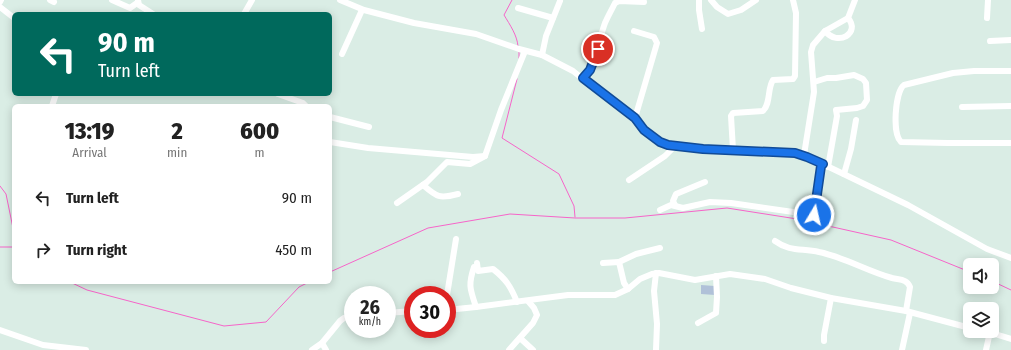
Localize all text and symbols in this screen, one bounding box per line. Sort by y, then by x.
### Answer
text: 90 m [98,26,155,59]
icon: left [32,28,84,80]
pin [581,32,615,66]
icon: arrive [587,38,609,60]
text: Turn left [98,60,160,82]
text: 13:19 [65,117,114,145]
text: 2 [172,117,183,145]
text: 600 [240,117,279,145]
text: Arrival [72,145,107,160]
text: min [167,145,187,160]
text: m [255,145,265,160]
icon: left [32,187,54,209]
text: Turn left [66,189,119,207]
text: 90 m [282,189,312,207]
position arrow [793,194,835,236]
icon: right [32,239,54,261]
text: Turn right [66,241,127,259]
text: 450 m [275,241,312,259]
map controls [963,258,999,338]
button: sound [963,258,999,294]
speed limit sign: 30 [404,286,456,338]
text: 26 [360,295,380,319]
button: layers [963,302,999,338]
text: km/h [359,316,381,328]

